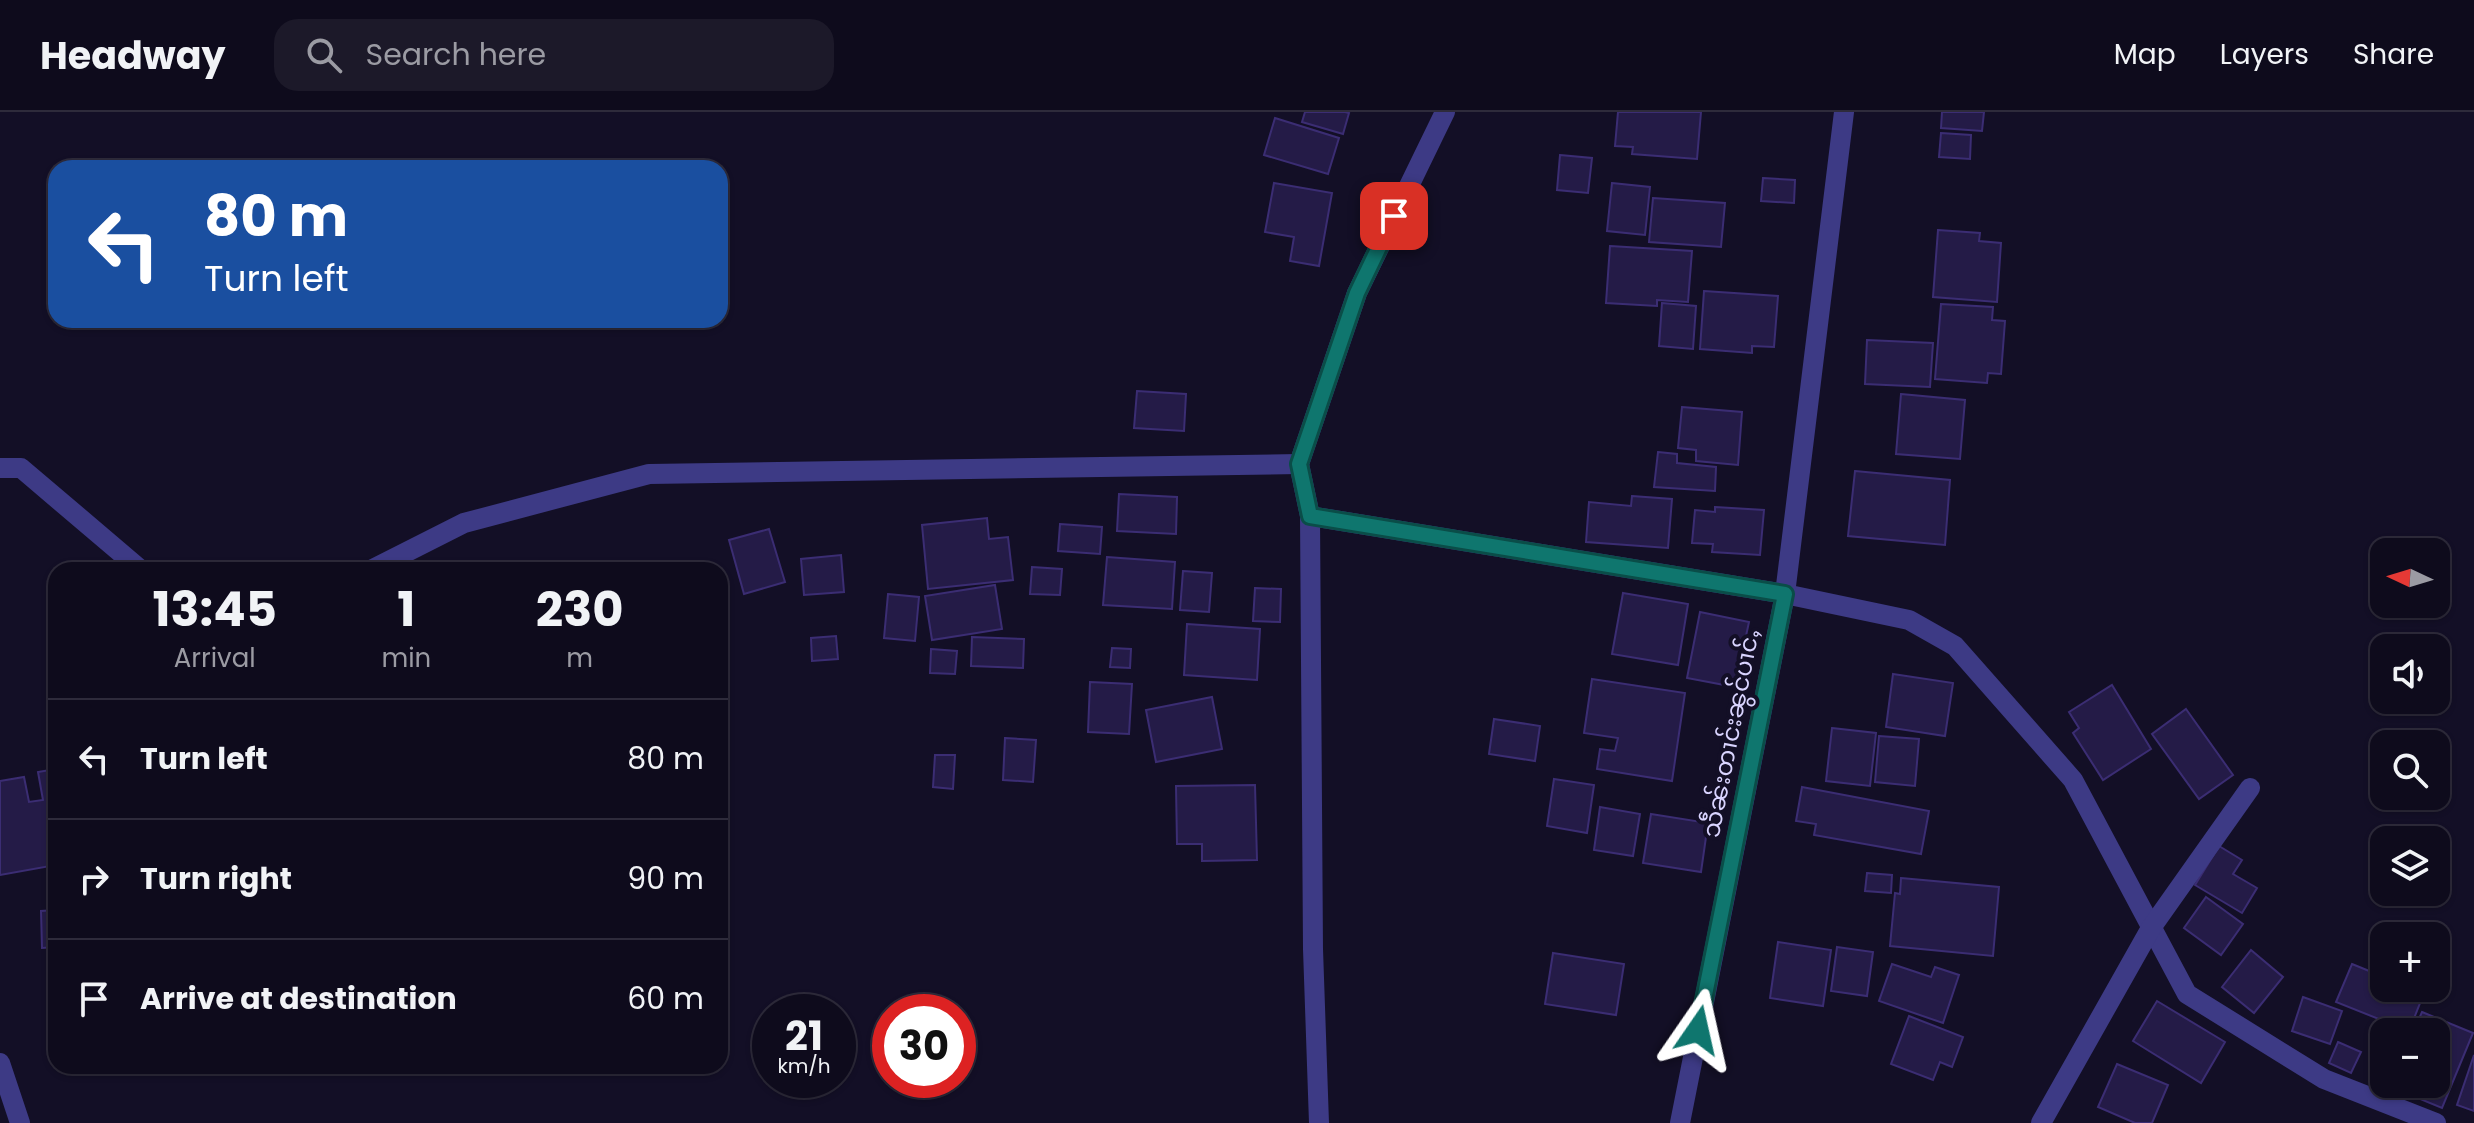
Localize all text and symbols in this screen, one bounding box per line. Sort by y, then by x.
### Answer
search box [274,19,834,91]
text: Headway [40,29,226,82]
icon: search [302,33,346,77]
text: Search here [366,33,546,76]
text: Map [2114,35,2176,74]
text: Layers [2220,35,2309,74]
text: Share [2353,35,2434,74]
text: 80 m [204,177,348,256]
pin [1360,182,1428,250]
icon: left [72,192,176,296]
icon: arrive [1372,194,1416,238]
text: Turn left [204,253,349,304]
north arrow [2370,538,2450,618]
map controls [2370,538,2450,1098]
text: 13:45 [153,576,277,643]
text: 1 [397,576,415,643]
text: 230 [536,576,624,643]
street label: သဵၼ်းတၢင်းၼွင်ပၢင်ႇ [1694,626,1769,841]
button: sound [2370,634,2450,714]
text: Arrival [174,640,256,676]
text: min [381,640,431,676]
text: m [566,640,593,676]
button: search [2370,730,2450,810]
icon: left [72,737,116,781]
text: Turn left [140,737,268,780]
text: 80 m [627,737,704,780]
button: layers [2370,826,2450,906]
icon: right [72,857,116,901]
text: Turn right [140,857,292,900]
text: 90 m [627,857,704,900]
button: + [2370,922,2450,1002]
icon: arrive [72,977,116,1021]
text: Arrive at destination [140,977,457,1020]
text: 60 m [627,977,704,1020]
position arrow [1656,988,1740,1072]
speed limit sign: 30 [872,994,976,1098]
text: 21 [785,1008,823,1064]
button: − [2370,1018,2450,1098]
text: km/h [777,1052,831,1080]

